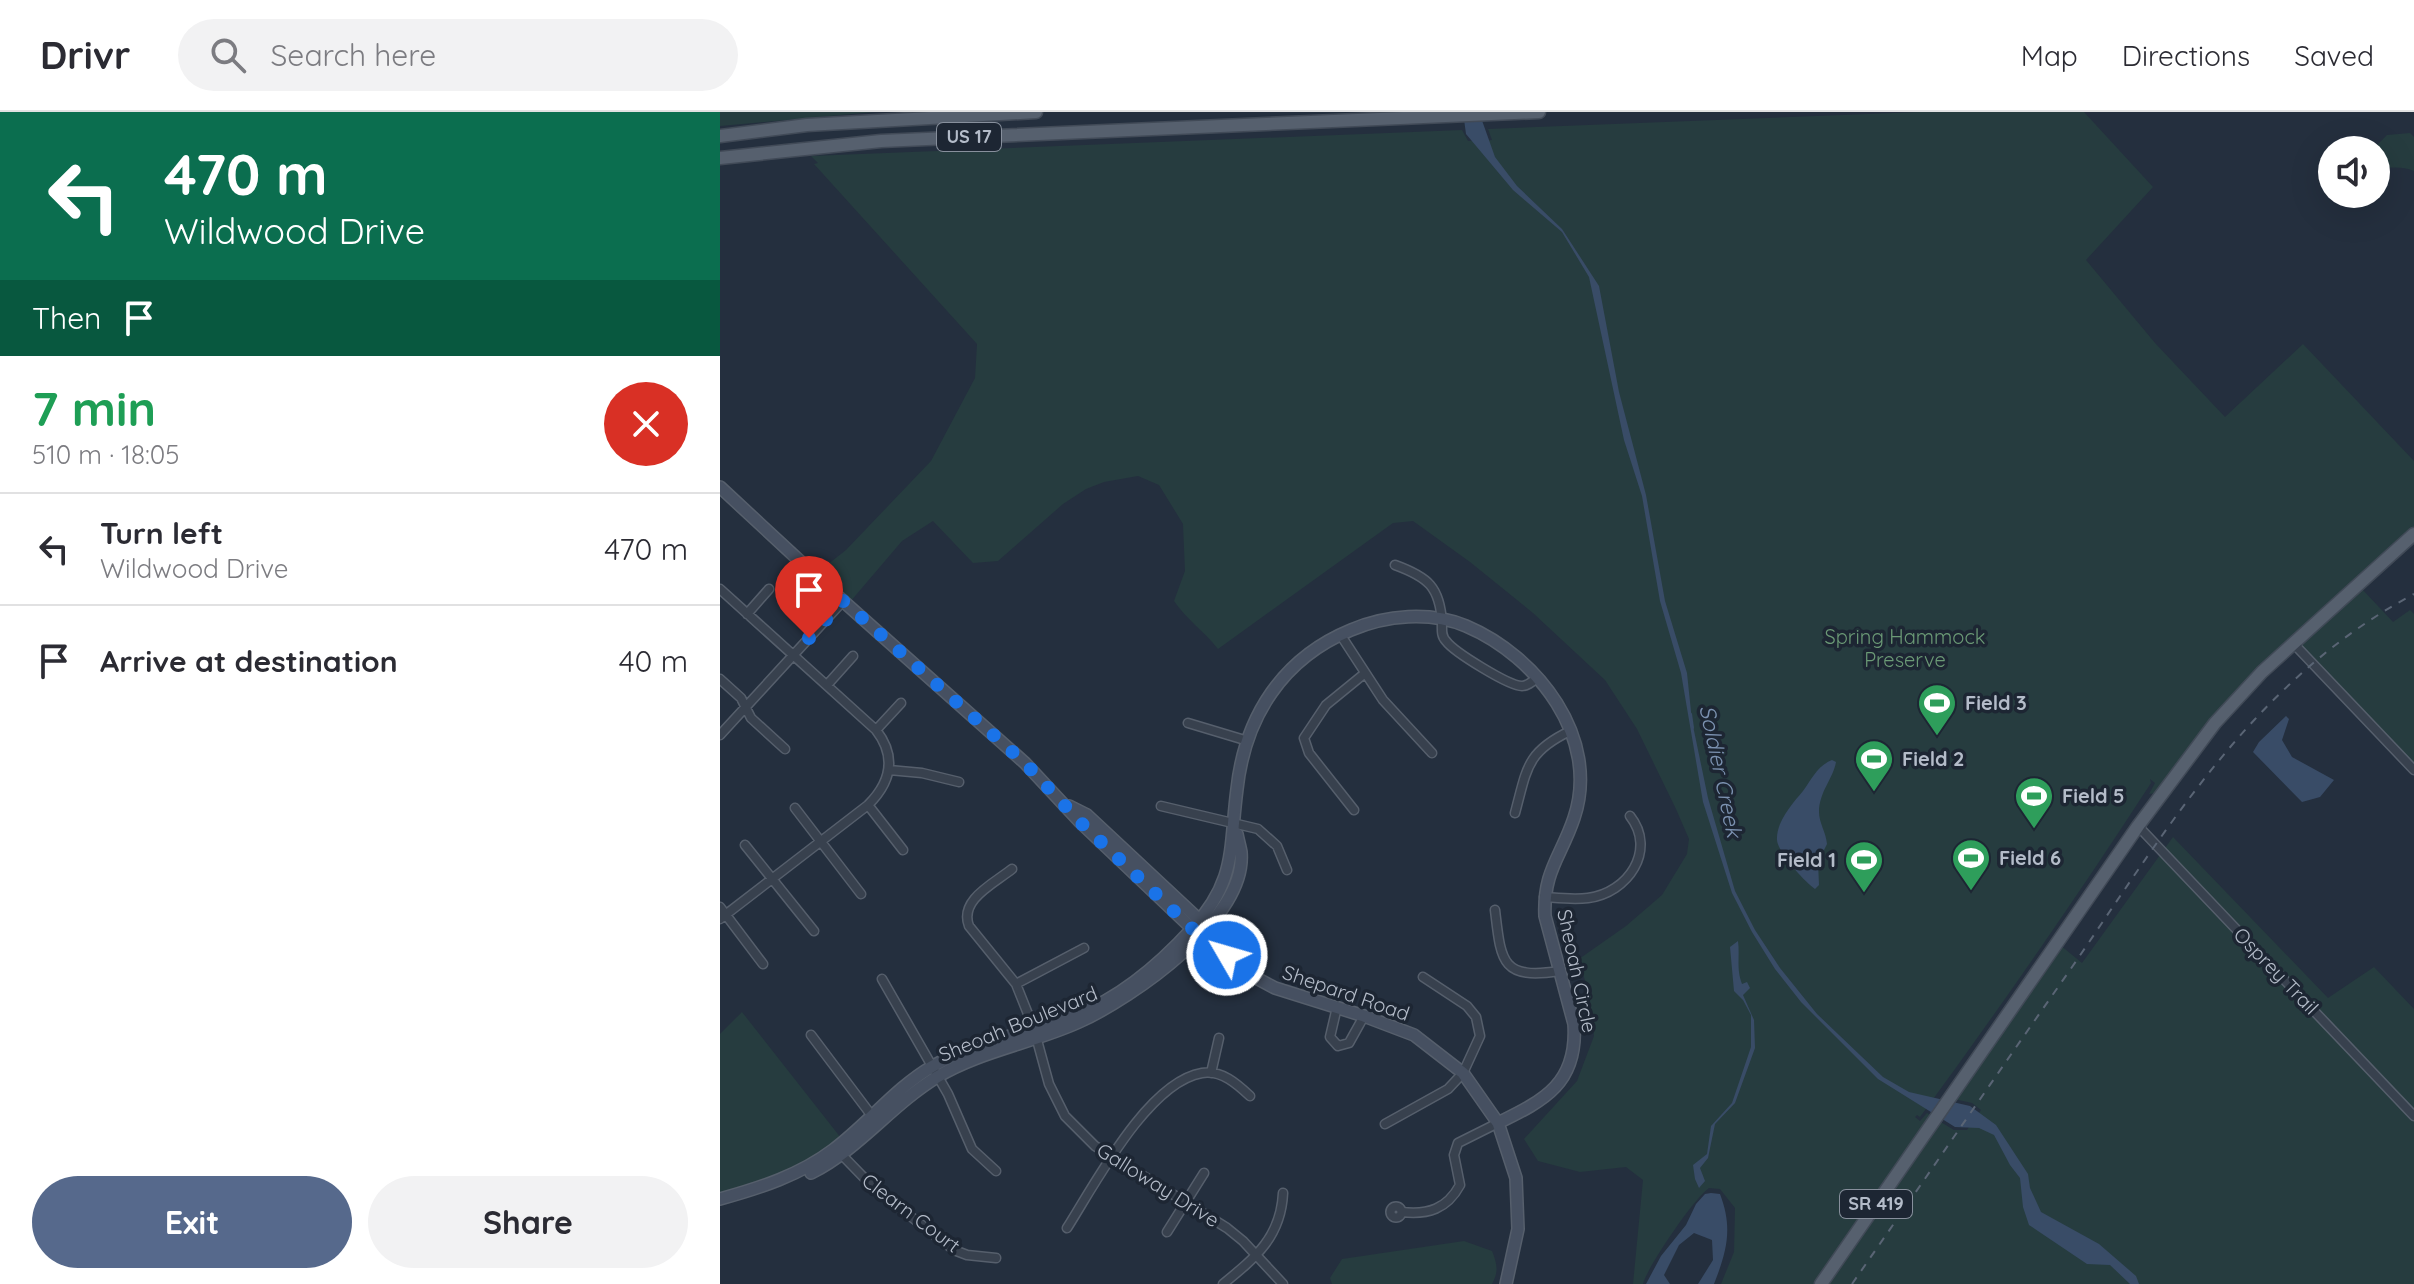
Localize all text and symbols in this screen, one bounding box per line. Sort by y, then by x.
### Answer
search box [178,19,738,91]
text: Drivr [40,31,130,79]
icon: search [206,33,250,77]
text: Search here [270,36,436,74]
text: Map [2021,38,2078,73]
text: Directions [2122,38,2250,73]
text: Saved [2294,38,2374,73]
road number: US 17 [937,123,1001,151]
map controls [2318,136,2390,208]
button: sound [2318,136,2390,208]
text: 470 m [164,139,328,209]
icon: left [32,144,136,248]
text: Wildwood Drive [164,208,425,253]
icon: arrive [117,296,161,340]
text: Then [32,299,101,337]
text: 7 min [32,378,156,438]
button: close [604,382,688,466]
text: 510 m · 18:05 [32,438,180,471]
text: Turn left [100,514,223,552]
icon: left [32,527,76,571]
text: 470 m [604,530,688,568]
text: Wildwood Drive [100,552,289,585]
pin [775,556,843,638]
icon: arrive [787,568,831,612]
park label: Spring Hammock Preserve [1825,624,1985,672]
icon: arrive [32,639,76,683]
text: Arrive at destination [100,642,398,680]
text: 40 m [619,642,688,680]
sports icon: Field 3 [1916,682,1958,737]
place label: Field 3 [1965,690,2027,715]
water label: Soldier Creek [1693,702,1749,842]
sports icon: Field 2 [1853,738,1895,793]
place label: Field 2 [1902,746,1965,771]
sports icon: Field 5 [2013,775,2055,830]
place label: Field 5 [2062,783,2125,808]
sports icon: Field 6 [1950,837,1992,892]
sports icon: Field 1 [1843,839,1885,894]
place label: Field 6 [1999,845,2061,870]
place label: Field 1 [1777,847,1836,872]
street label: Sheoah Circle [1552,907,1603,1035]
position arrow [1185,913,1269,997]
street label: Osprey Trail [2229,922,2324,1019]
street label: Shepard Road [1279,959,1413,1026]
street label: Sheoah Boulevard [935,980,1101,1067]
street label: Galloway Drive [1092,1137,1224,1232]
street label: Clearn Court [857,1168,966,1258]
button: Exit [32,1176,352,1268]
button: Share [368,1176,688,1268]
road number: SR 419 [1840,1190,1912,1218]

